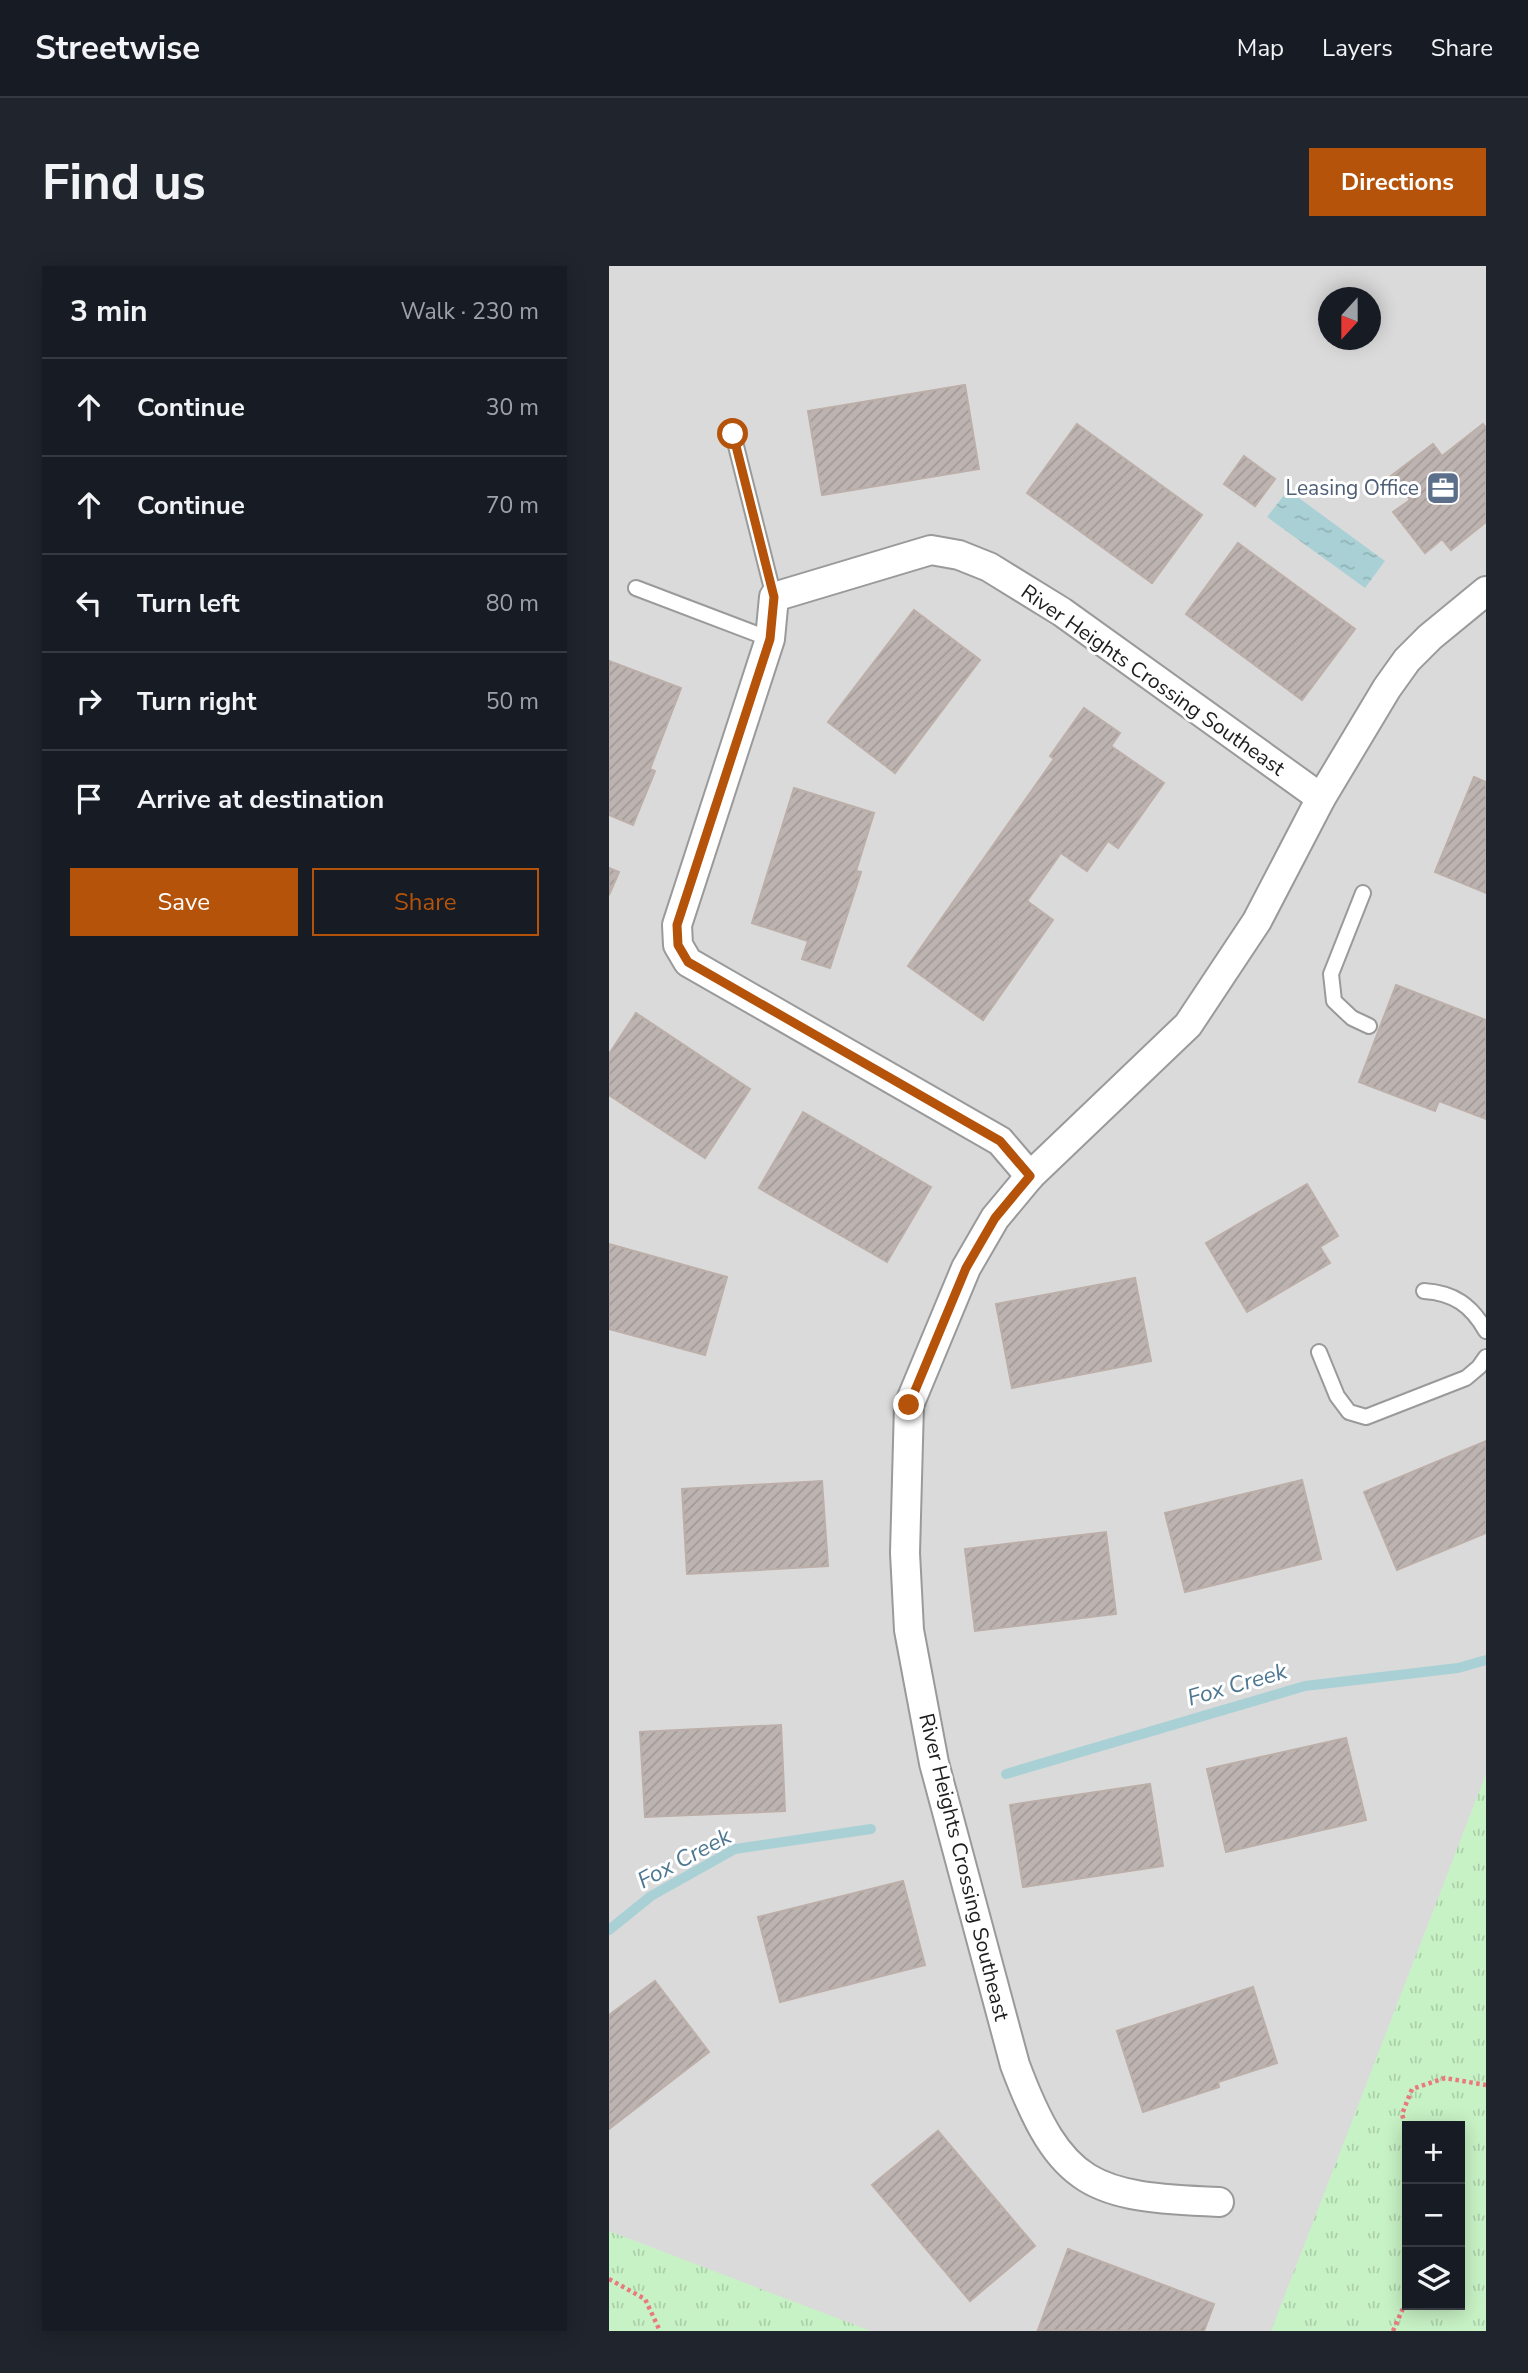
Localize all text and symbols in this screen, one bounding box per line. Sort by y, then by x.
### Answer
text: Streetwise [35,26,200,71]
text: Map [1237,32,1284,64]
text: Layers [1322,32,1393,64]
text: Share [1431,32,1493,64]
button: Directions [1309,148,1486,216]
text: Find us [42,149,206,216]
north arrow [1318,287,1381,350]
text: 3 min [70,291,148,332]
text: Walk · 230 m [400,296,539,327]
icon: ahead [70,388,108,426]
text: Continue [137,390,245,425]
text: 30 m [486,392,539,423]
route start [717,418,748,449]
office icon: Leasing Office [1424,469,1462,507]
place label: Leasing Office [1286,474,1419,502]
icon: ahead [70,486,108,524]
text: Continue [137,488,245,523]
text: 70 m [486,490,539,521]
street label: River Heights Crossing Southeast [1016,578,1291,782]
icon: left [70,584,108,622]
text: Turn left [137,586,240,621]
text: 80 m [486,588,539,619]
icon: right [70,682,108,720]
text: Turn right [137,684,256,719]
text: 50 m [486,686,539,717]
icon: arrive [70,780,108,818]
text: Arrive at destination [137,782,384,817]
button: Save [70,868,298,936]
button: Share [312,868,539,936]
route end [893,1389,924,1420]
water label: Fox Creek [1184,1655,1291,1713]
street label: River Heights Crossing Southeast [912,1710,1016,2024]
water label: Fox Creek [632,1821,737,1896]
map controls [1402,2121,1465,2310]
button: + [1402,2121,1465,2184]
button: − [1402,2184,1465,2247]
button: layers [1402,2247,1465,2310]

